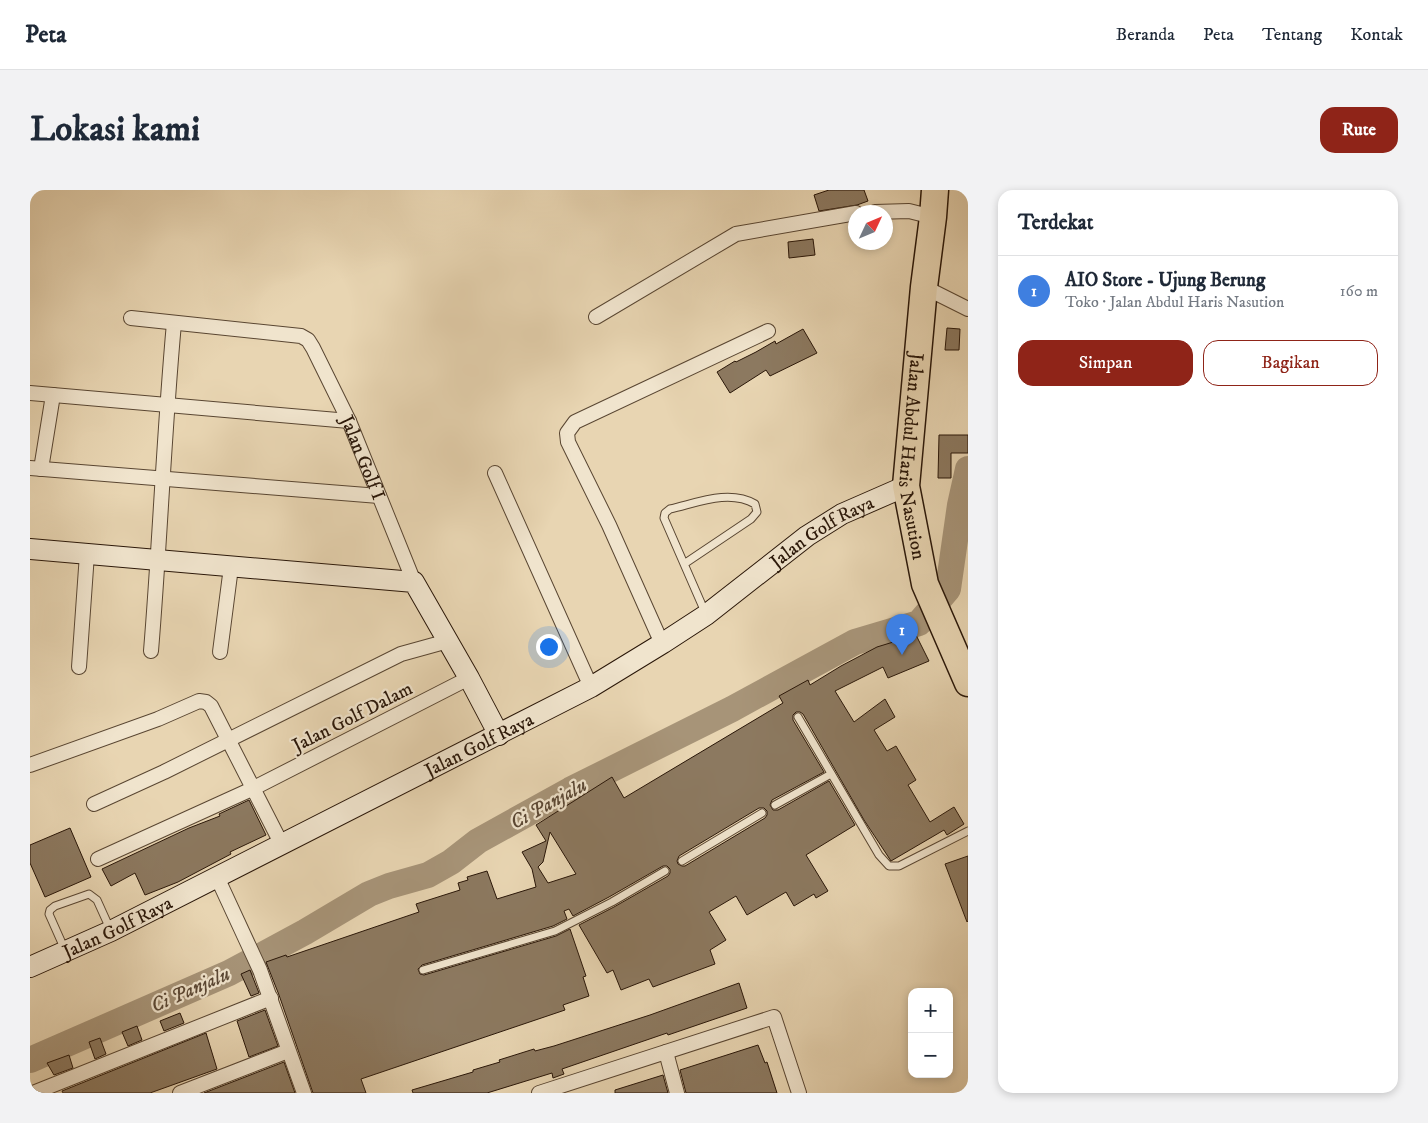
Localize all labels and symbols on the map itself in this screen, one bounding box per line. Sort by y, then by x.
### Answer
north arrow [848,205,893,250]
street label: Jalan Abdul Haris Nasution [893,350,930,562]
street label: Jalan Golf I [334,410,390,504]
street label: Jalan Golf Raya [764,492,878,575]
pin: 1 [886,614,918,655]
your location [536,634,562,660]
street label: Jalan Golf Dalam [287,677,417,758]
street label: Jalan Golf Raya [419,708,538,784]
water label: Ci Panjalu [506,773,592,836]
street label: Jalan Golf Raya [57,892,177,965]
water label: Ci Panjalu [147,962,234,1019]

